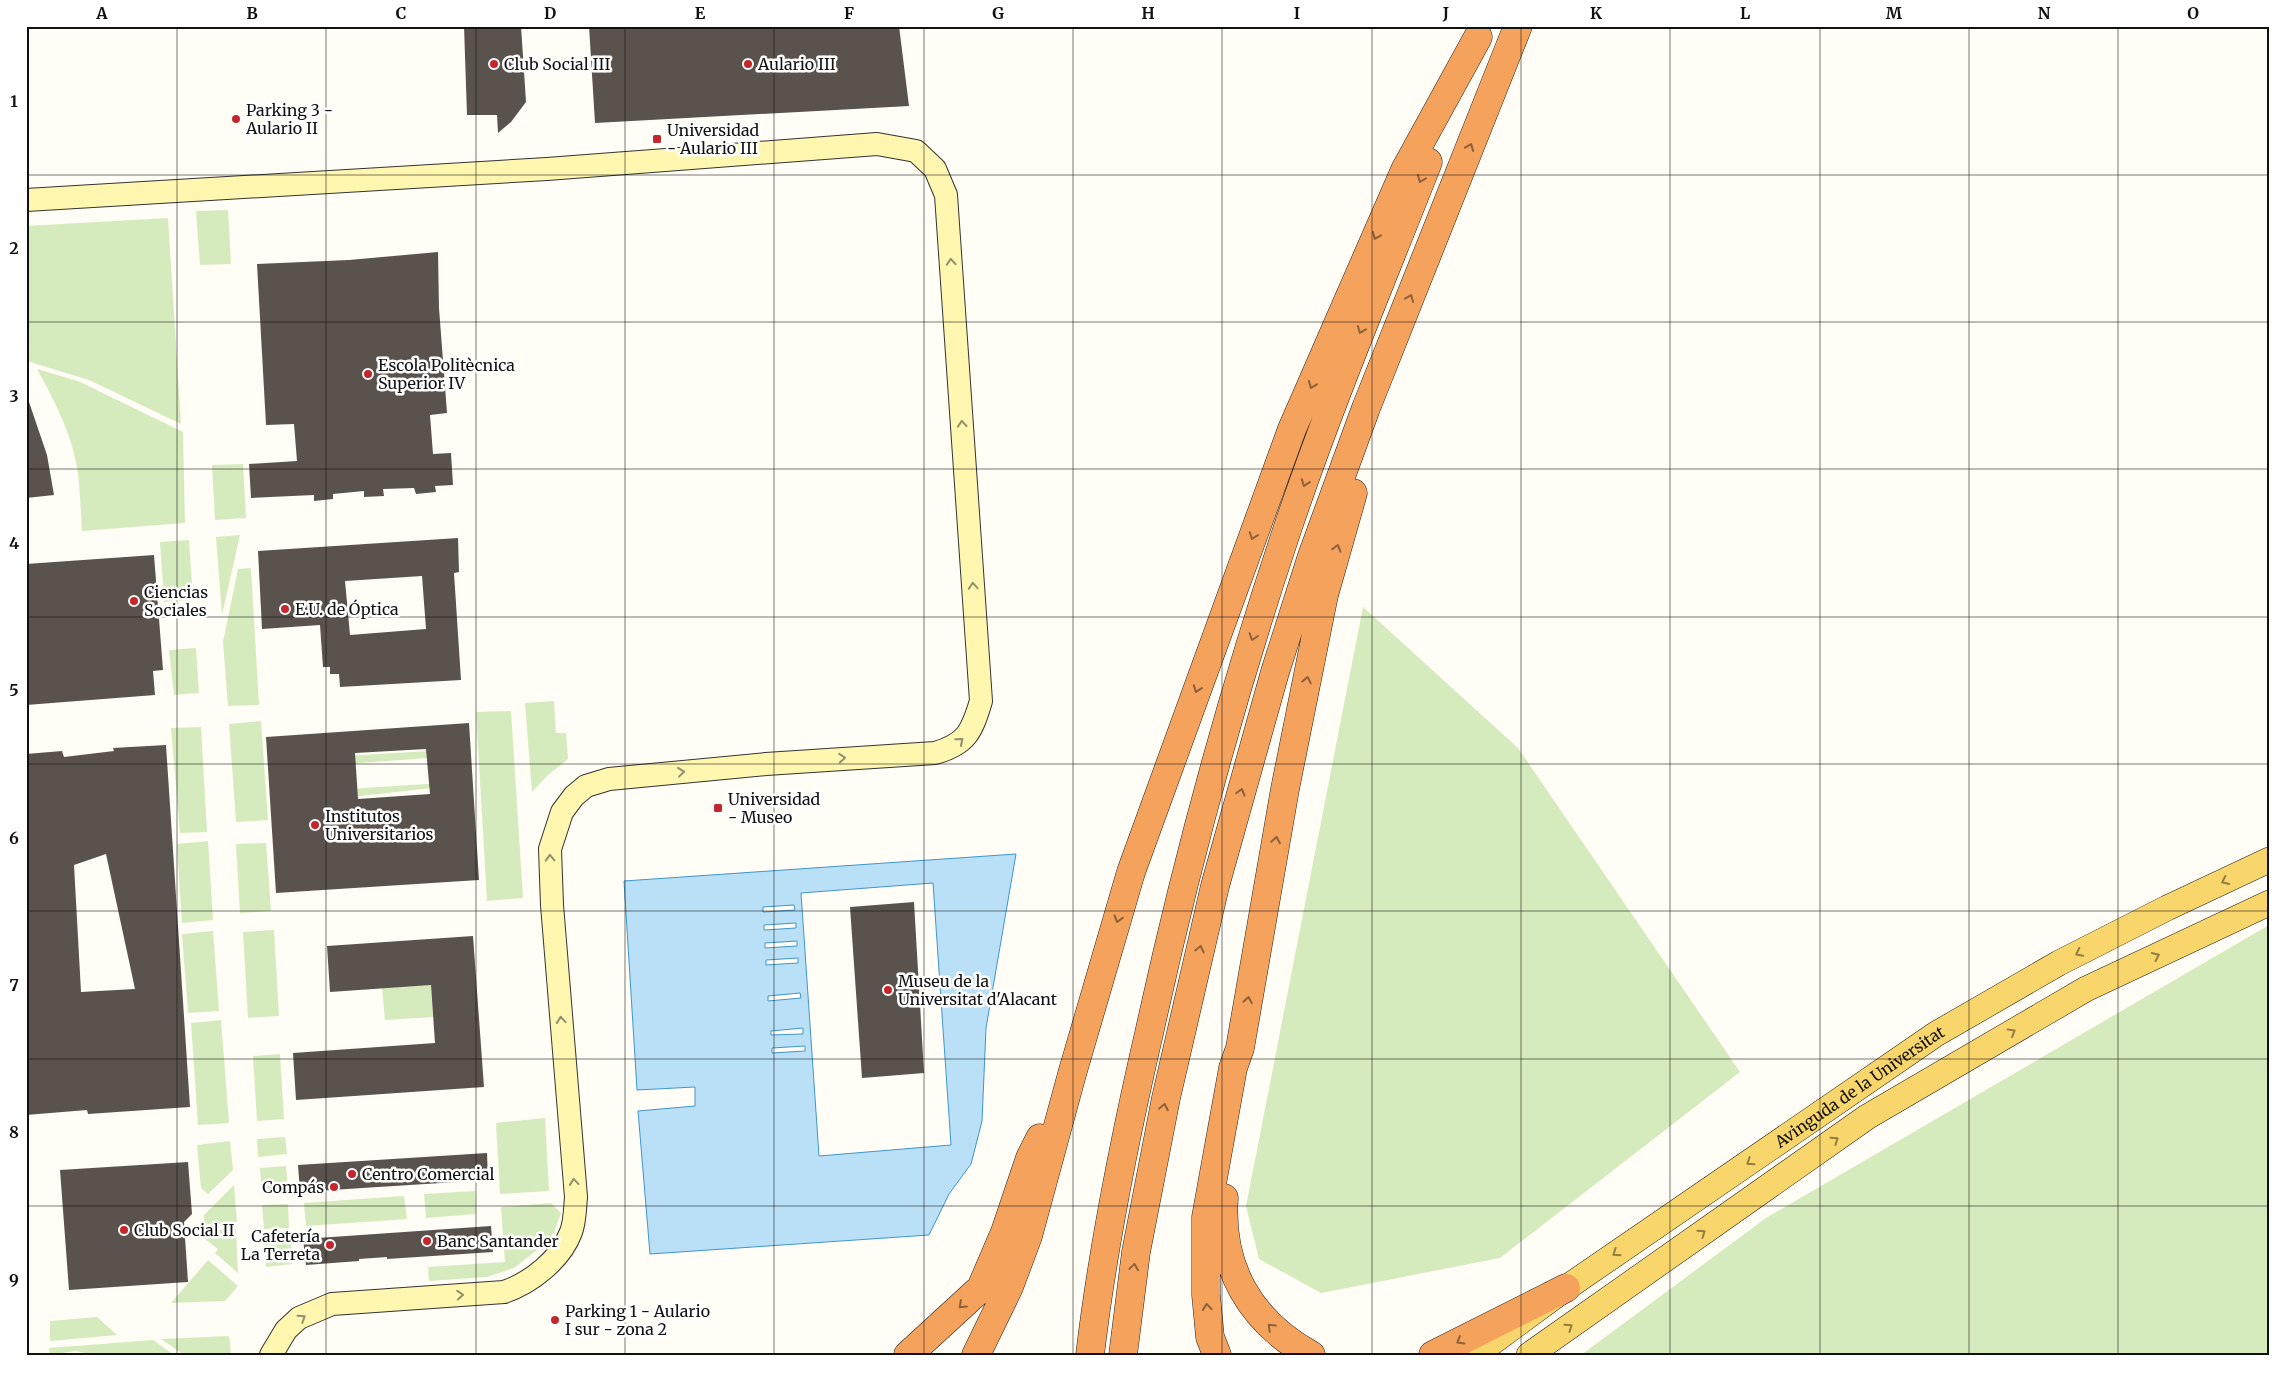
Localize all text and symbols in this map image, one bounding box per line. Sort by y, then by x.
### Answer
text: A [95,3,108,23]
text: B [246,3,258,23]
text: C [396,3,406,23]
text: D [544,3,556,23]
text: E [695,3,706,23]
text: F [844,3,854,23]
text: G [992,3,1004,23]
text: H [1141,3,1155,23]
text: I [1294,3,1300,23]
text: J [1442,3,1449,23]
text: K [1590,3,1602,23]
text: L [1740,3,1750,23]
text: M [1886,3,1903,23]
text: N [2038,3,2051,23]
text: O [2187,3,2199,23]
place label: Club Social III [504,54,610,74]
place label: Aulario III [757,54,836,74]
marker: Club Social III [488,58,500,70]
marker: Aulario III [742,58,754,70]
text: 1 [10,91,18,111]
place label: Parking 3 - Aulario II [245,100,333,138]
marker: Parking 3 - Aulario II [230,113,242,125]
place label: Universidad - Aulario III [667,120,760,158]
marker: Universidad - Aulario III [651,133,663,145]
one-way arrow [1465,143,1475,151]
one-way arrow [1417,175,1427,183]
one-way arrow [1372,231,1383,240]
text: 2 [9,238,19,258]
one-way arrow [945,258,956,266]
one-way arrow [1405,294,1415,302]
one-way arrow [1357,326,1367,334]
place label: Escola Politècnica Superior IV [378,355,515,393]
marker: Escola Politècnica Superior IV [362,368,374,380]
one-way arrow [1307,380,1318,389]
text: 3 [9,386,19,406]
one-way arrow [957,420,968,428]
one-way arrow [1301,478,1311,487]
one-way arrow [1249,531,1259,540]
text: 4 [9,533,19,553]
one-way arrow [1332,545,1342,553]
place label: Ciencias Sociales [144,582,208,620]
one-way arrow [968,582,979,590]
marker: Ciencias Sociales [128,595,140,607]
place label: E.U. de Óptica [295,599,399,619]
marker: E.U. de Óptica [279,603,291,615]
one-way arrow [1249,632,1259,641]
one-way arrow [1301,676,1311,685]
text: 5 [9,680,19,700]
one-way arrow [1193,684,1203,693]
one-way arrow [954,738,963,747]
one-way arrow [839,753,847,764]
one-way arrow [677,767,685,778]
one-way arrow [1236,788,1246,796]
place label: Universidad - Museo [728,789,821,827]
marker: Universidad - Museo [712,802,724,814]
place label: Institutos Universitarios [325,806,434,844]
marker: Institutos Universitarios [309,819,321,831]
text: 6 [9,828,19,848]
one-way arrow [1270,835,1280,844]
one-way arrow [545,854,556,862]
one-way arrow [2221,875,2230,885]
one-way arrow [1113,914,1123,923]
one-way arrow [1194,945,1205,954]
one-way arrow [2075,947,2084,957]
one-way arrow [2151,951,2160,962]
place label: Museu de la Universitat d'Alacant [898,971,1058,1009]
text: 7 [9,975,19,995]
marker: Museu de la Universitat d'Alacant [882,984,894,996]
one-way arrow [1242,995,1252,1004]
one-way arrow [556,1016,567,1024]
street label: Avinguda de la Universitat [1770,1021,1948,1152]
one-way arrow [2007,1028,2016,1038]
one-way arrow [1158,1103,1168,1112]
text: 8 [9,1122,19,1142]
one-way arrow [1829,1137,1839,1146]
one-way arrow [1746,1156,1756,1165]
place label: Centro Comercial [362,1164,495,1184]
marker: Centro Comercial [346,1168,358,1180]
place label: Compás [262,1177,324,1197]
one-way arrow [569,1178,580,1186]
marker: Compás [328,1181,340,1193]
place label: Club Social II [134,1220,234,1240]
marker: Club Social II [118,1224,130,1236]
place label: Cafetería La Terreta [241,1226,320,1264]
one-way arrow [1696,1230,1705,1239]
place label: Banc Santander [437,1231,559,1251]
marker: Banc Santander [421,1235,433,1247]
marker: Cafetería La Terreta [324,1239,336,1251]
one-way arrow [1612,1247,1621,1257]
one-way arrow [1128,1263,1139,1271]
text: 9 [9,1270,19,1290]
one-way arrow [457,1290,465,1301]
one-way arrow [958,1299,967,1308]
place label: Parking 1 - Aulario I sur - zona 2 [565,1301,710,1339]
one-way arrow [1202,1303,1213,1311]
marker: Parking 1 - Aulario I sur - zona 2 [549,1314,561,1326]
one-way arrow [296,1315,305,1324]
one-way arrow [1268,1324,1277,1333]
one-way arrow [1563,1324,1572,1333]
one-way arrow [1457,1335,1466,1345]

